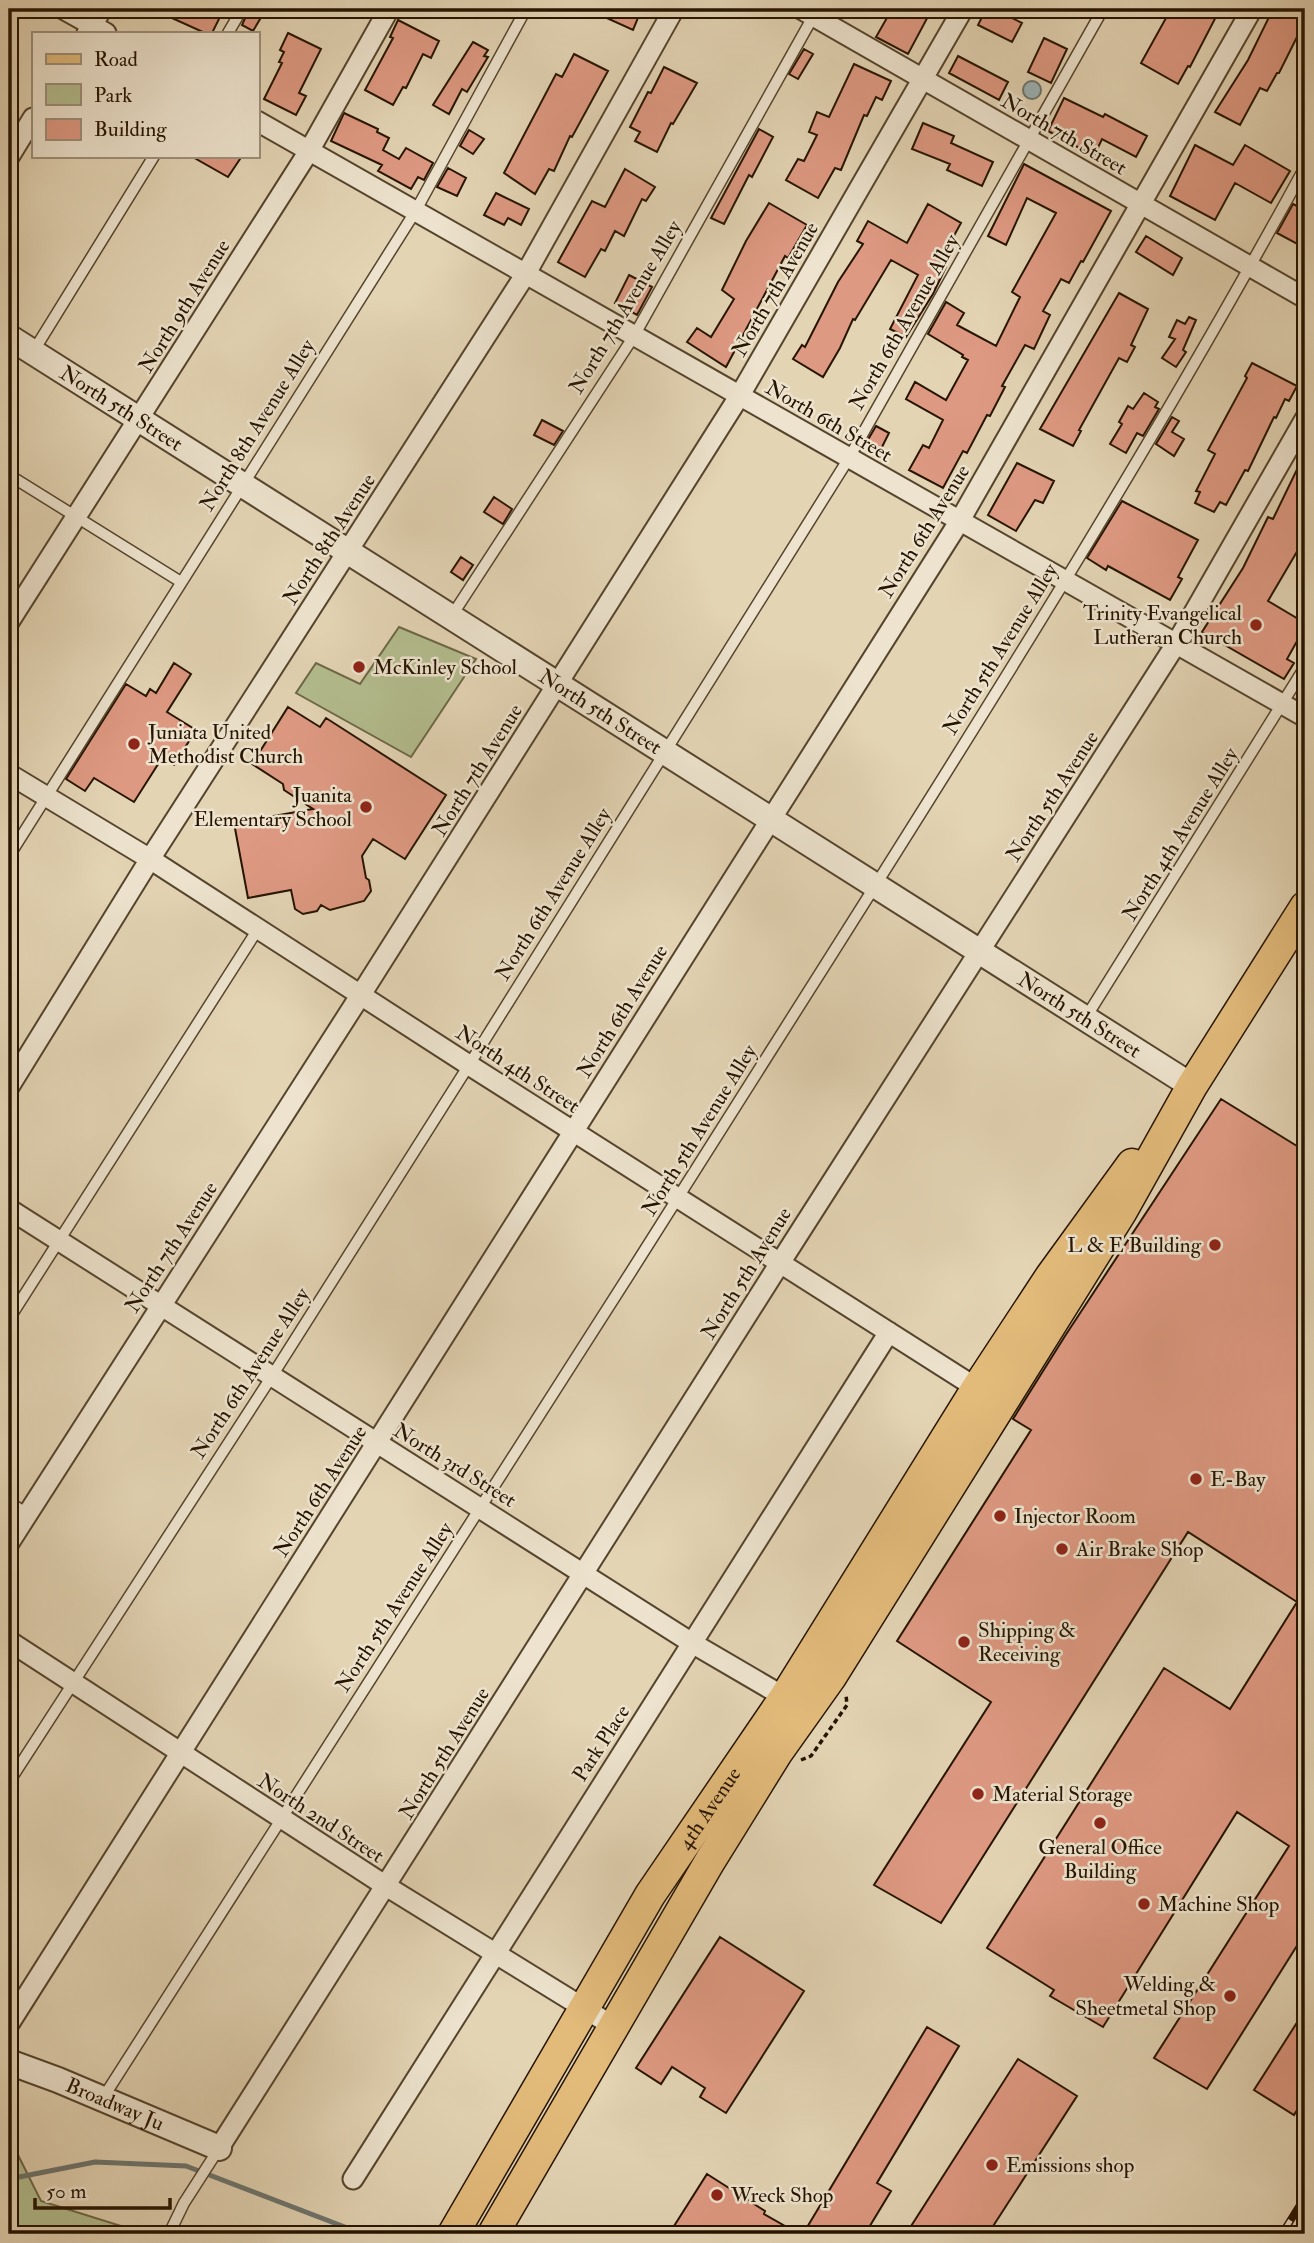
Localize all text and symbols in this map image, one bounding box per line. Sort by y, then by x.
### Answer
legend [32,32,259,158]
text: Road [94,46,139,73]
text: Park [94,82,132,109]
street label: North 7th Street [996,87,1132,181]
text: Building [94,116,167,143]
street label: North 7th Avenue Alley [563,215,688,399]
street label: North 7th Avenue [726,217,825,361]
street label: North 6th Avenue Alley [843,229,966,415]
street label: North 9th Avenue [133,234,236,378]
street label: North 8th Avenue Alley [194,334,322,516]
street label: North 5th Street [54,360,188,458]
street label: North 6th Street [761,374,897,469]
street label: North 6th Avenue [873,459,976,603]
street label: North 8th Avenue [277,468,382,610]
street label: North 5th Avenue Alley [937,558,1065,740]
place label: Trinity Evangelical Lutheran Church [1083,600,1243,651]
marker: Trinity Evangelical Lutheran Church [1248,617,1264,633]
place label: McKinley School [373,654,517,681]
marker: McKinley School [351,659,367,675]
street label: North 5th Street [534,663,667,761]
street label: North 7th Avenue [426,699,529,842]
place label: Juniata United Methodist Church [147,719,303,770]
street label: North 5th Avenue [1000,726,1105,867]
marker: Juniata United Methodist Church [126,736,142,752]
street label: North 4th Avenue Alley [1116,742,1245,926]
place label: Juanita Elementary School [194,782,353,833]
marker: Juanita Elementary School [358,799,374,815]
street label: North 6th Avenue Alley [489,802,618,986]
street label: North 6th Avenue [571,939,674,1083]
street label: North 5th Street [1013,966,1146,1064]
street label: North 4th Street [451,1019,585,1120]
street label: North 5th Avenue Alley [636,1039,764,1221]
street label: North 7th Avenue [119,1176,224,1318]
street label: North 5th Avenue [695,1202,798,1344]
place label: L & E Building [1067,1232,1202,1259]
marker: L & E Building [1207,1237,1223,1253]
street label: North 6th Avenue Alley [185,1282,316,1464]
street label: North 3rd Street [388,1417,521,1514]
street label: North 6th Avenue [268,1420,373,1562]
place label: E-Bay [1210,1466,1266,1493]
marker: E-Bay [1188,1471,1204,1487]
place label: Injector Room [1014,1503,1136,1530]
marker: Injector Room [992,1508,1008,1524]
street label: North 5th Avenue Alley [329,1517,460,1697]
place label: Air Brake Shop [1075,1536,1204,1563]
marker: Air Brake Shop [1054,1541,1070,1557]
place label: Shipping & Receiving [978,1617,1076,1668]
marker: Shipping & Receiving [956,1634,972,1650]
street label: North 5th Avenue [393,1682,496,1824]
street label: Park Place [567,1700,636,1787]
street label: 4th Avenue [672,1762,747,1855]
street label: North 2nd Street [252,1768,389,1869]
place label: Material Storage [992,1781,1133,1808]
marker: Material Storage [970,1786,986,1802]
marker: General Office Building [1092,1815,1108,1831]
place label: General Office Building [1038,1834,1162,1885]
place label: Machine Shop [1158,1891,1279,1918]
marker: Machine Shop [1136,1896,1152,1912]
place label: Welding & Sheetmetal Shop [1075,1971,1216,2022]
marker: Welding & Sheetmetal Shop [1222,1988,1238,2004]
street label: Broadway Ju [61,2072,168,2137]
place label: Emissions shop [1006,2152,1134,2179]
marker: Emissions shop [984,2157,1000,2173]
scale bar [35,2166,170,2210]
text: 50 m [46,2178,87,2205]
place label: Wreck Shop [730,2182,833,2209]
marker: Wreck Shop [709,2187,725,2203]

